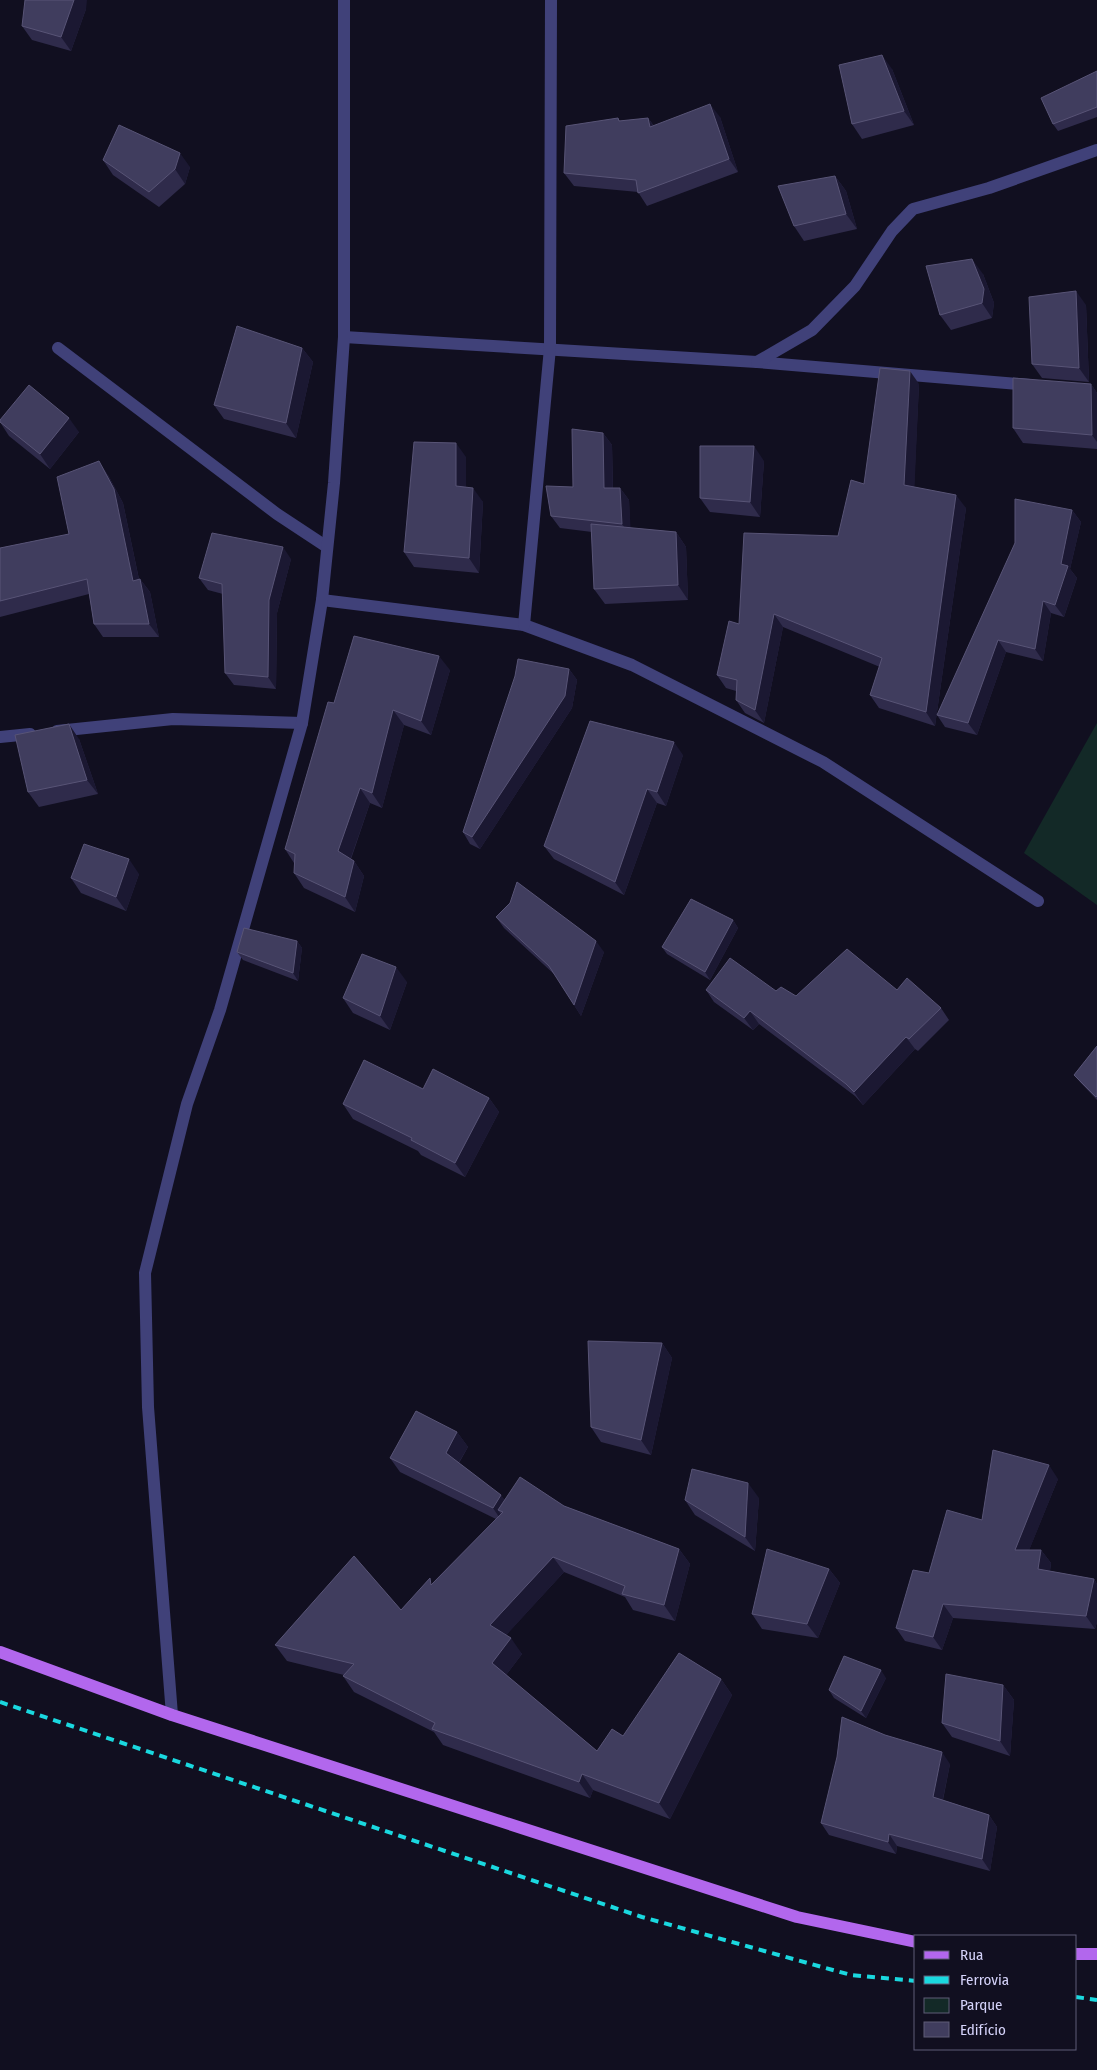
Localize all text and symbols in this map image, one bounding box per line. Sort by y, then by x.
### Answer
legend [914,1935,1077,2050]
text: Rua [960,1946,983,1964]
text: Ferrovia [960,1971,1009,1989]
text: Parque [960,1996,1003,2014]
text: Edifício [960,2021,1006,2039]

